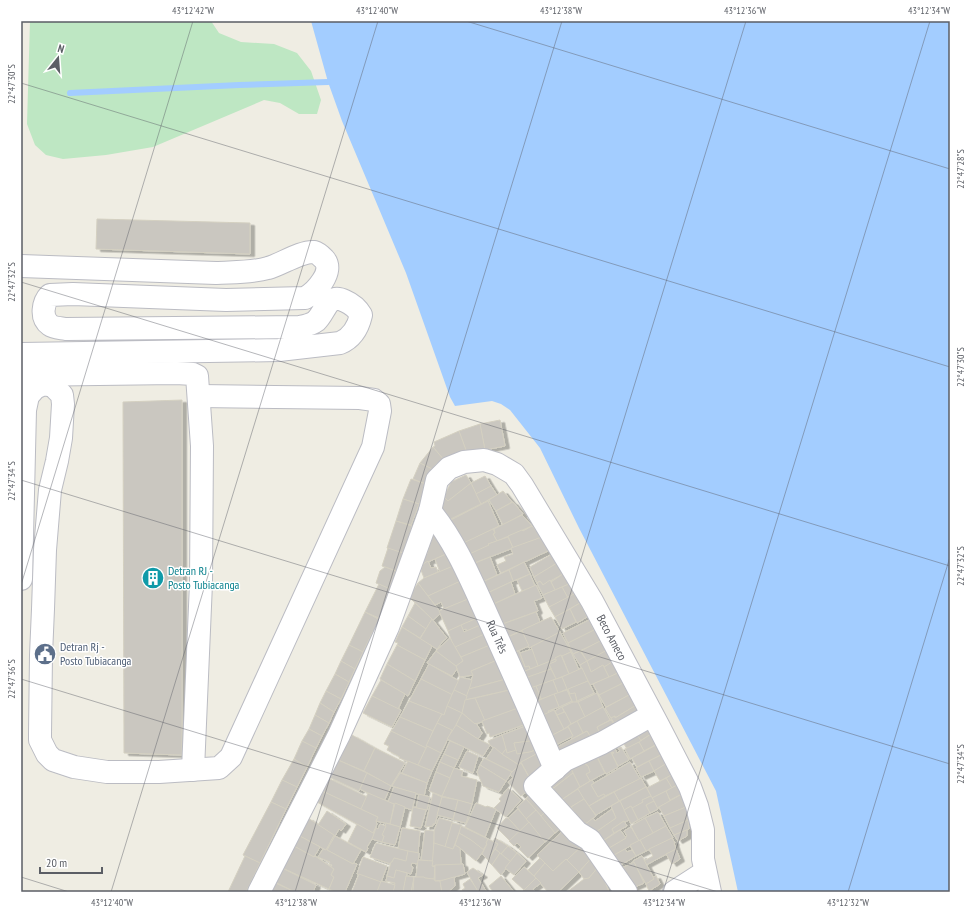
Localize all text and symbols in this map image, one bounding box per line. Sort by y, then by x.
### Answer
text: 43°12'42"W [172,4,214,17]
text: 43°12'40"W [356,4,398,17]
text: 43°12'38"W [540,4,582,17]
text: 43°12'36"W [724,4,766,17]
text: 43°12'34"W [908,4,950,17]
north arrow [38,38,78,78]
text: N [56,41,66,56]
text: 22°47'30"S [5,64,18,104]
text: 22°47'28"S [954,149,967,189]
text: 22°47'32"S [5,262,18,302]
text: 22°47'30"S [954,347,967,387]
text: 22°47'34"S [5,461,18,501]
text: 22°47'32"S [954,546,967,586]
place label: Detran RJ - Posto Tubiacanga [168,563,240,592]
building icon: Detran RJ - Posto Tubiacanga [140,565,166,591]
street label: Beco Ameco [594,612,630,663]
street label: Rua Três [483,618,511,656]
place label: Detran Rj - Posto Tubiacanga [60,639,132,668]
public building icon: Detran Rj - Posto Tubiacanga [32,641,58,667]
text: 22°47'36"S [5,659,18,699]
text: 22°47'34"S [954,744,967,784]
scale bar [40,849,102,875]
text: 20 m [46,855,67,870]
text: 43°12'40"W [91,896,133,909]
text: 43°12'38"W [275,896,317,909]
text: 43°12'36"W [459,896,501,909]
text: 43°12'34"W [643,896,685,909]
text: 43°12'32"W [827,896,869,909]

